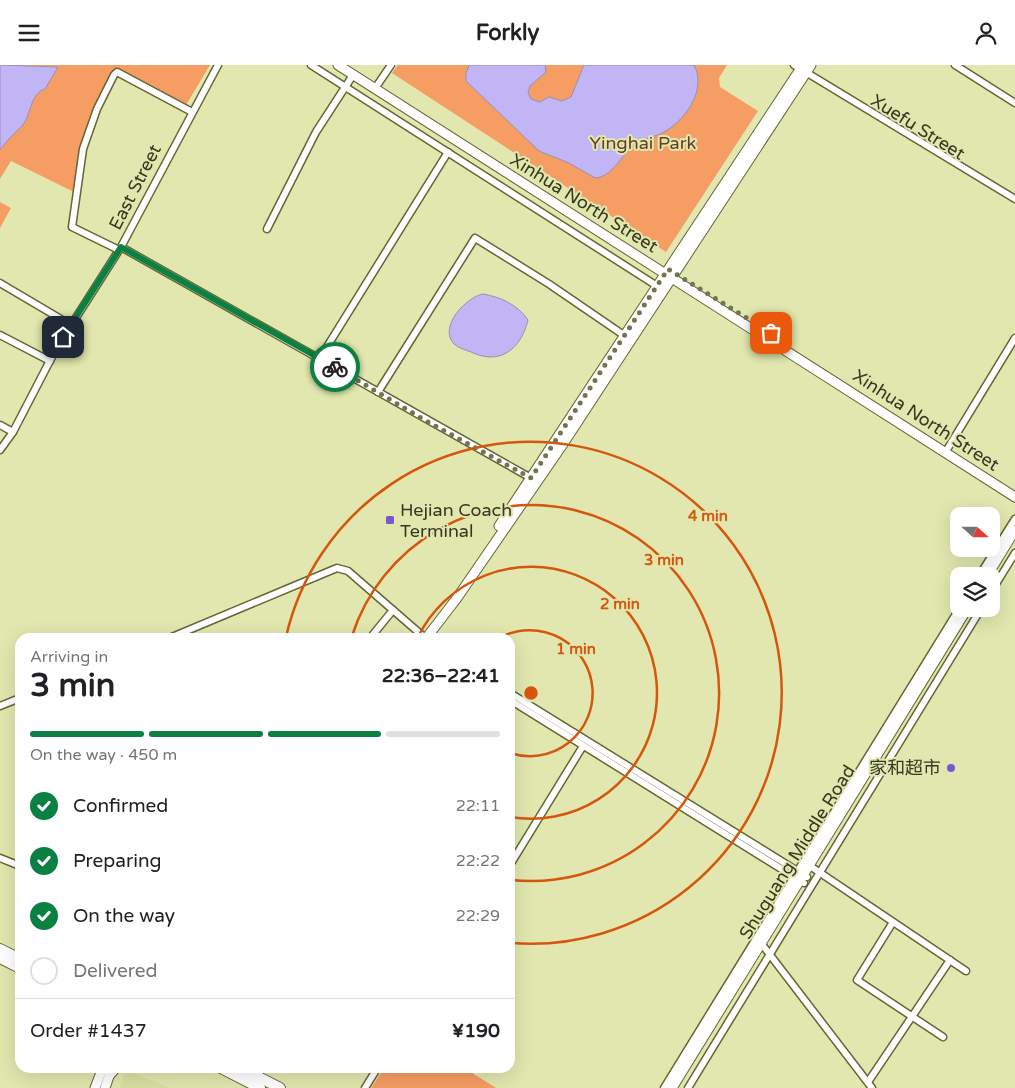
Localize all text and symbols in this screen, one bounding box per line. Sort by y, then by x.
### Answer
icon: menu [15,19,43,47]
icon: person [972,19,1000,47]
text: Forkly [476,20,539,46]
street label: Xuefu Street [867,89,969,165]
park label: Yinghai Park [590,132,697,154]
street label: East Street [104,140,166,233]
street label: Xinhua North Street [506,149,662,257]
pin [750,312,792,354]
pin [42,316,84,358]
icon: bag [757,319,785,347]
icon: home [49,323,77,351]
courier [310,342,360,392]
icon: bike [321,353,349,381]
street label: Xinhua North Street [849,364,1003,476]
place label: Hejian Coach Terminal [400,499,512,542]
text: 4 min [688,507,728,525]
north arrow [950,507,1000,557]
map controls [950,507,1000,617]
marker: Hejian Coach Terminal [384,514,396,526]
text: 3 min [644,551,684,569]
button: layers [950,567,1000,617]
text: 2 min [600,595,640,613]
text: 1 min [556,640,596,658]
text: Arriving in [30,647,108,667]
text: 22:36–22:41 [382,665,500,687]
text: 3 min [30,667,115,705]
centre of rings [522,684,540,702]
text: On the way · 450 m [30,745,177,765]
place label: 家和超市 [869,757,941,779]
street label: Shuguang Middle Road [734,761,860,943]
marker: 家和超市 [945,762,957,774]
icon: check [30,792,58,820]
text: Confirmed [73,795,168,817]
text: 22:11 [456,796,500,816]
icon: check [30,847,58,875]
text: Preparing [73,850,162,872]
text: 22:22 [456,851,500,871]
icon: check [30,902,58,930]
text: On the way [73,905,175,927]
text: 22:29 [456,906,500,926]
text: Delivered [73,960,158,982]
text: Order #1437 [30,1020,147,1042]
text: ¥190 [452,1020,500,1042]

